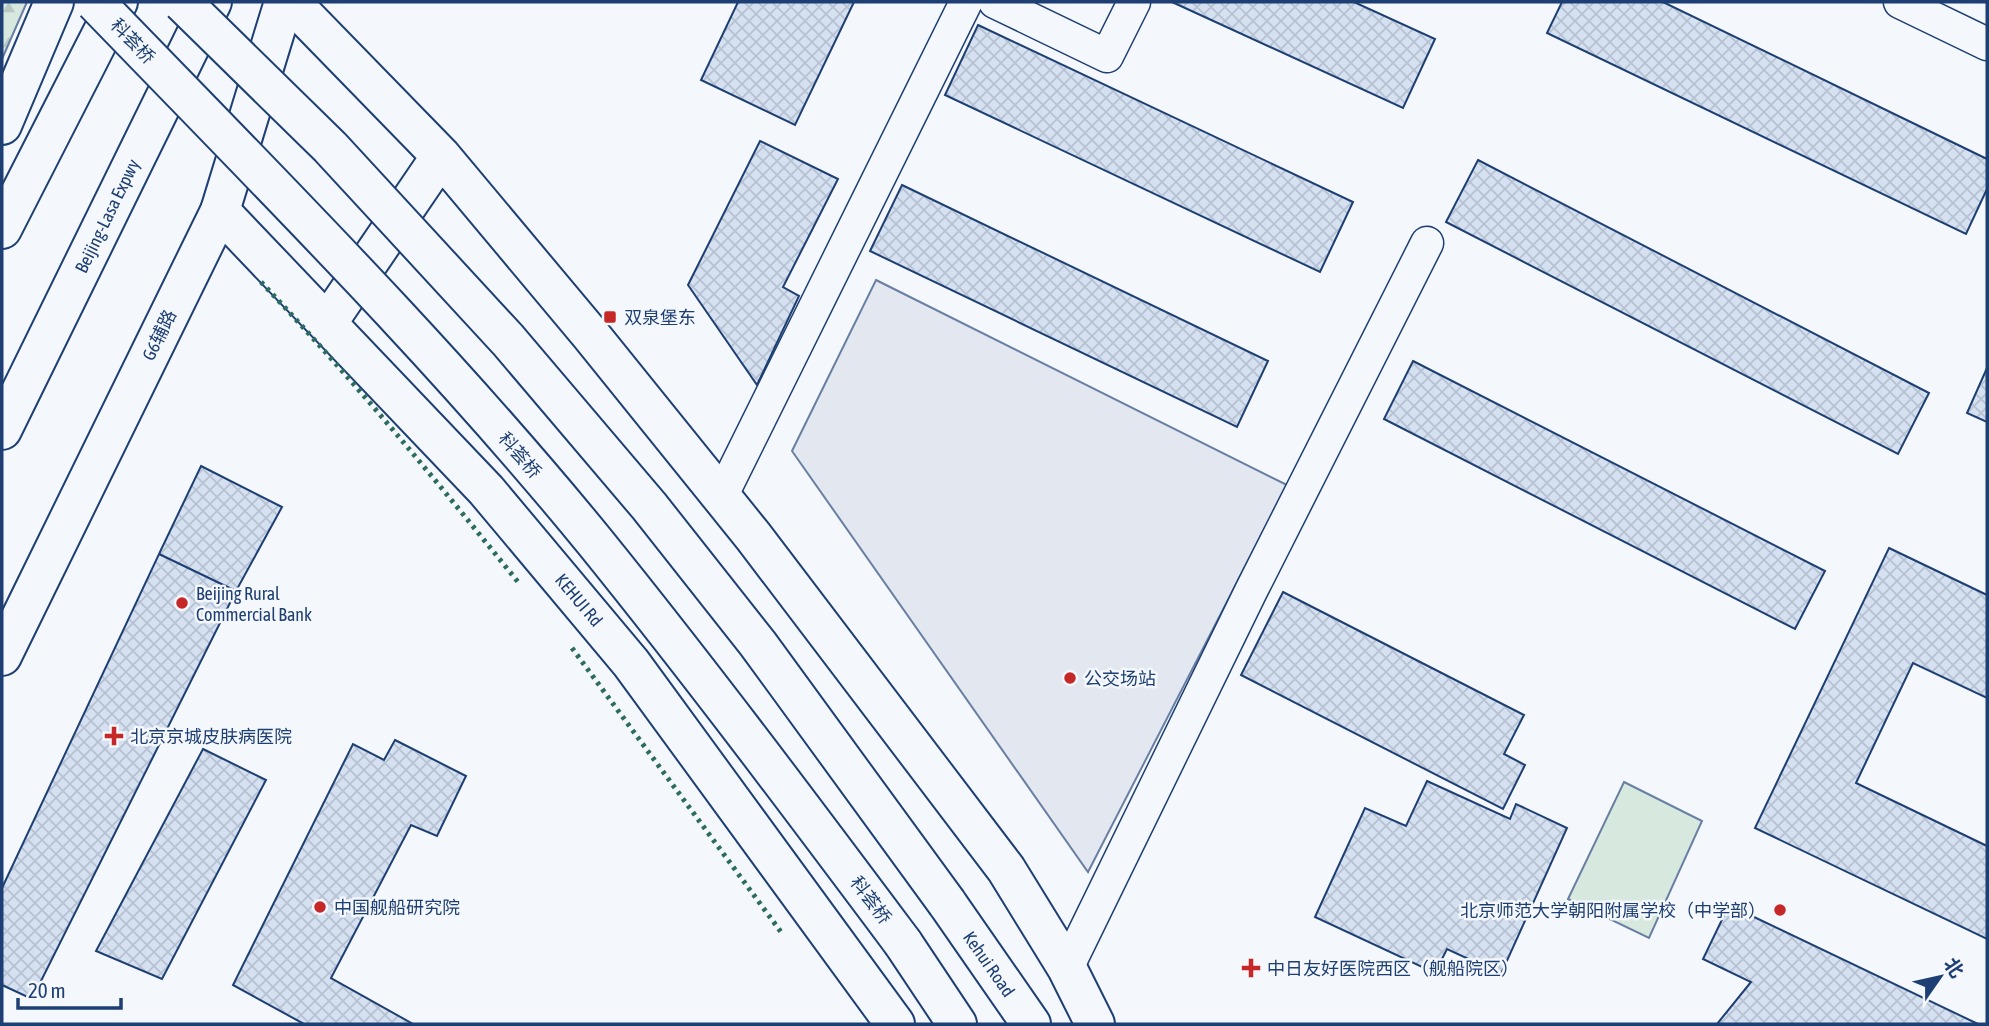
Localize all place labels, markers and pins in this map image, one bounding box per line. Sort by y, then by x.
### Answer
place label: 双泉堡东 [624,307,696,328]
marker: 双泉堡东 [602,309,618,325]
place label: Beijing Rural Commercial Bank [196,583,312,625]
marker: Beijing Rural Commercial Bank [174,595,190,611]
place label: 公交场站 [1084,668,1156,689]
marker: 公交场站 [1062,670,1078,686]
marker: 北京京城皮肤病医院 [104,726,124,746]
place label: 北京京城皮肤病医院 [130,726,292,747]
place label: 中国舰船研究院 [334,897,460,918]
marker: 中国舰船研究院 [312,899,328,915]
place label: 北京师范大学朝阳附属学校（中学部） [1460,900,1766,921]
marker: 北京师范大学朝阳附属学校（中学部） [1772,902,1788,918]
marker: 中日友好医院西区（舰船院区） [1241,958,1261,978]
place label: 中日友好医院西区（舰船院区） [1267,958,1519,979]

